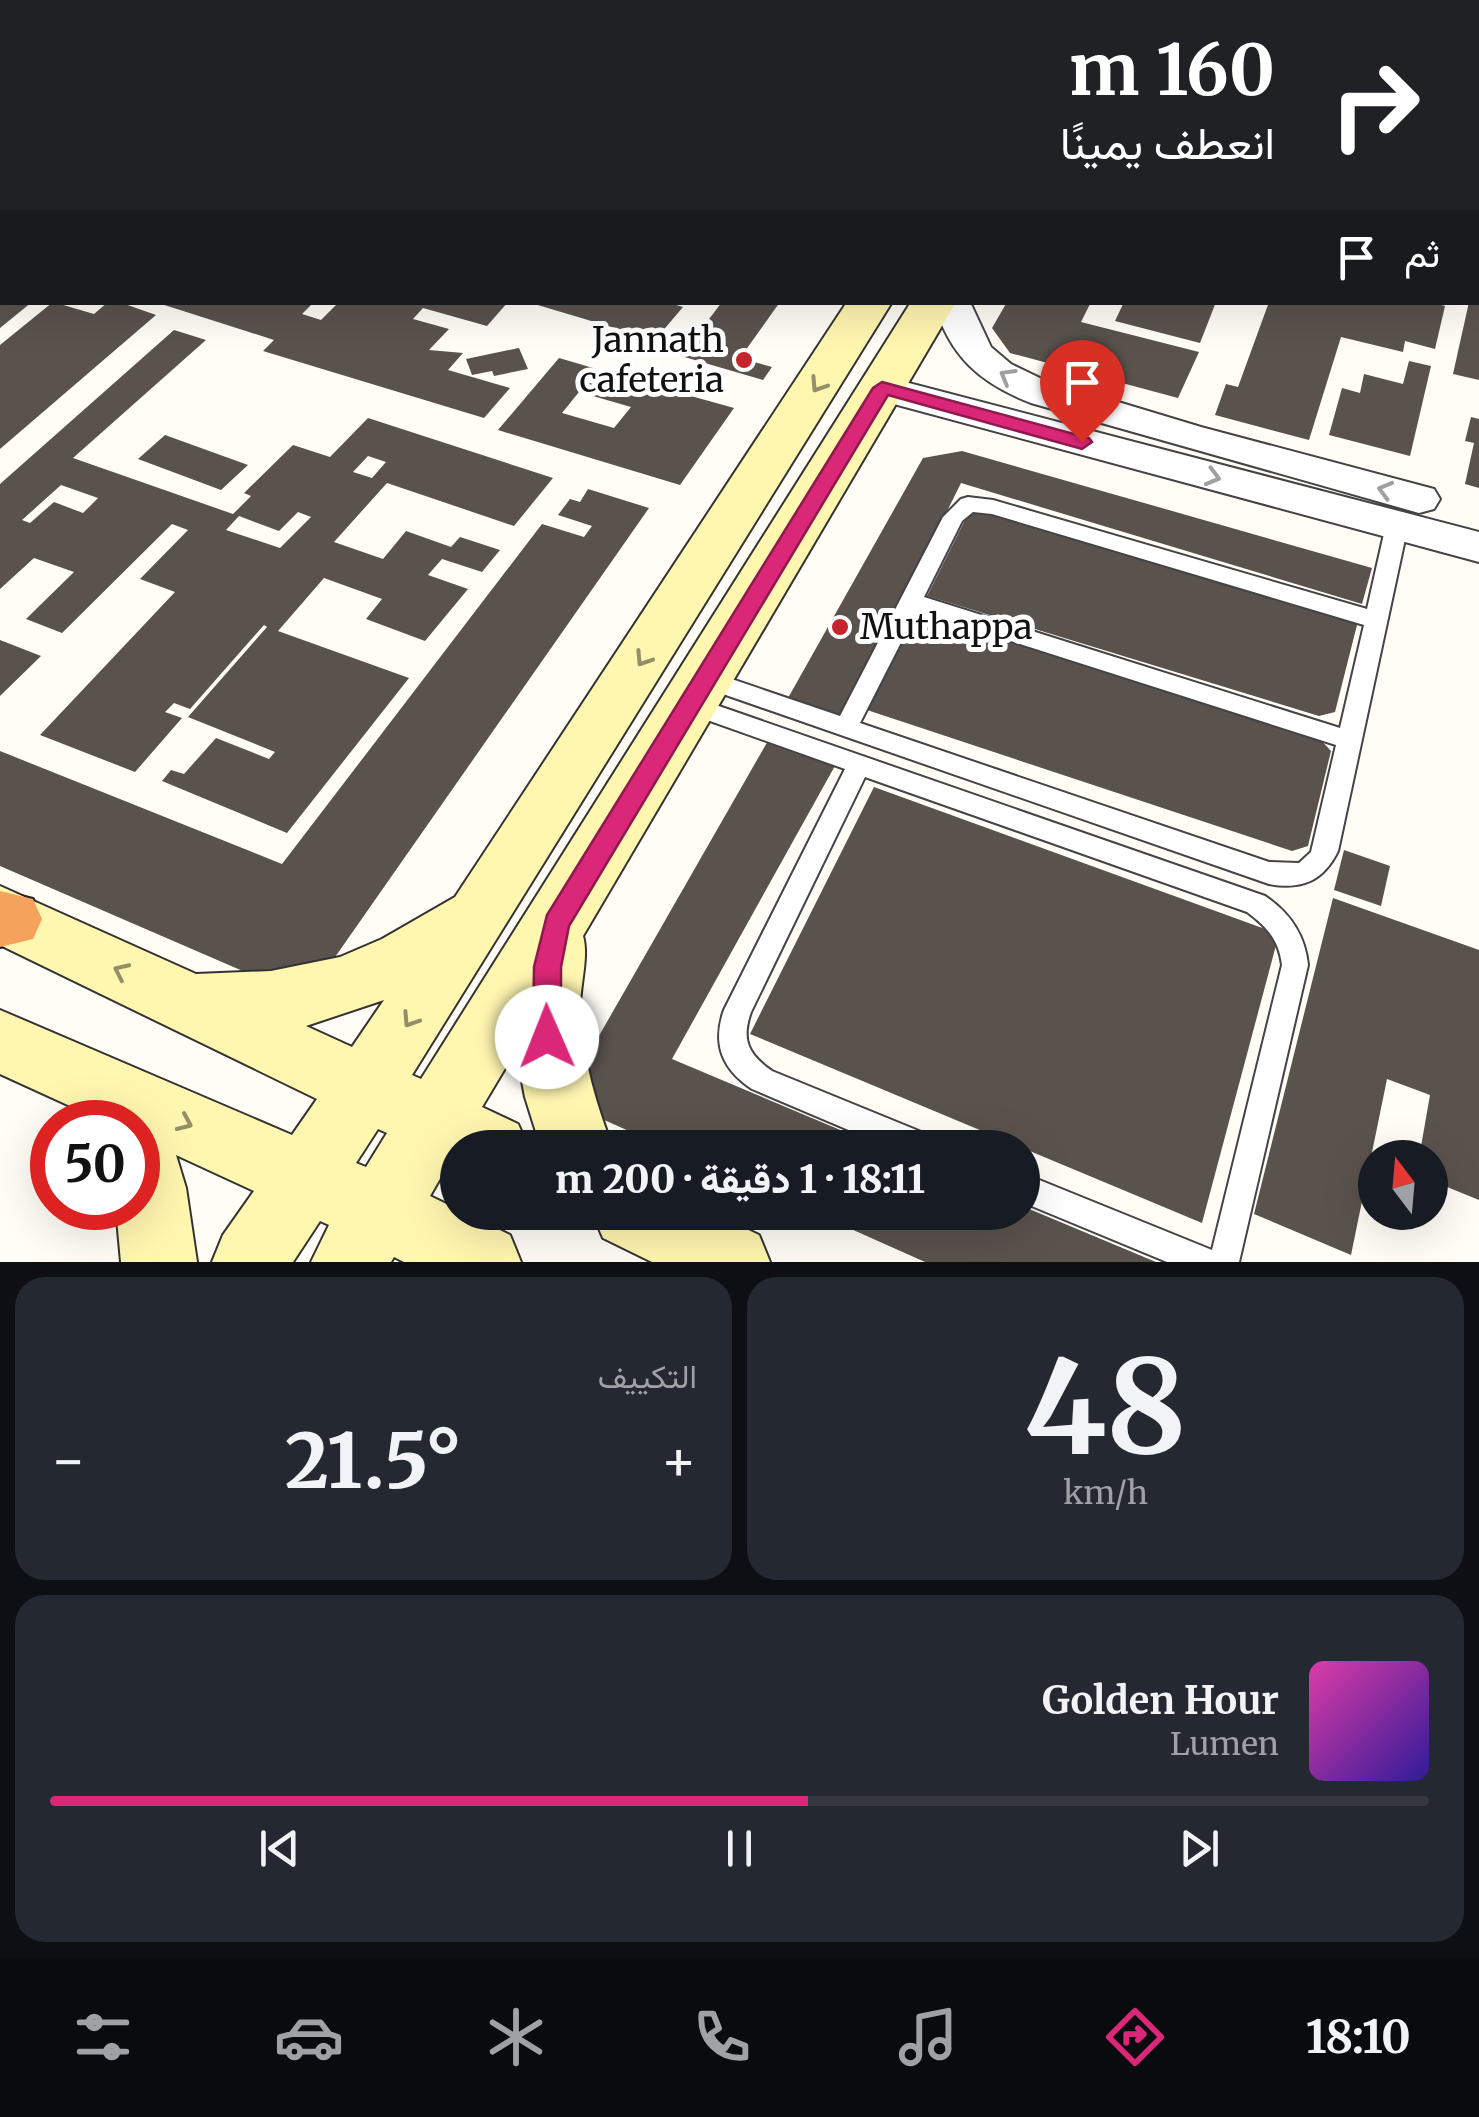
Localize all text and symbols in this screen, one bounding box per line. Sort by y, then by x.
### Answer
text: 160 m [1069,26,1275,114]
icon: right [1310,40,1440,170]
text: انعطف يمينًا [1060,115,1275,171]
icon: arrive [1329,230,1384,285]
text: ثم [1404,230,1440,277]
place label: Jannath cafeteria [579,318,724,402]
pin [1040,340,1125,443]
marker: Jannath cafeteria [733,349,755,371]
icon: arrive [1055,355,1110,410]
one-way arrow [1000,369,1018,388]
one-way arrow [811,374,830,392]
one-way arrow [1204,465,1221,486]
one-way arrow [1377,480,1394,501]
place label: Muthappa [860,605,1033,649]
marker: Muthappa [829,616,851,638]
one-way arrow [636,648,655,666]
one-way arrow [113,963,131,983]
position arrow [495,985,599,1089]
one-way arrow [403,1009,422,1027]
speed limit sign: 50 [30,1100,160,1230]
one-way arrow [175,1111,193,1131]
north arrow [1358,1140,1448,1230]
map controls [1358,1140,1448,1230]
text: 18:11 · 1 دقيقة · 200 m [555,1156,925,1203]
text: 48 [1024,1326,1187,1489]
text: التكييف [598,1357,697,1397]
text: 21.5° [285,1414,462,1508]
text: − [50,1426,87,1495]
text: + [660,1426,697,1495]
text: km/h [1063,1473,1148,1513]
text: Golden Hour [1042,1677,1279,1724]
text: Lumen [1170,1724,1279,1764]
icon: previous [252,1821,307,1876]
icon: pause [712,1821,767,1876]
icon: next [1172,1821,1227,1876]
icon: filters [68,2002,138,2072]
icon: car [274,2002,344,2072]
icon: climate [481,2002,551,2072]
icon: phone [687,2002,757,2072]
icon: music [893,2002,963,2072]
icon: directions [1100,2002,1170,2072]
text: 18:10 [1306,2009,1411,2065]

